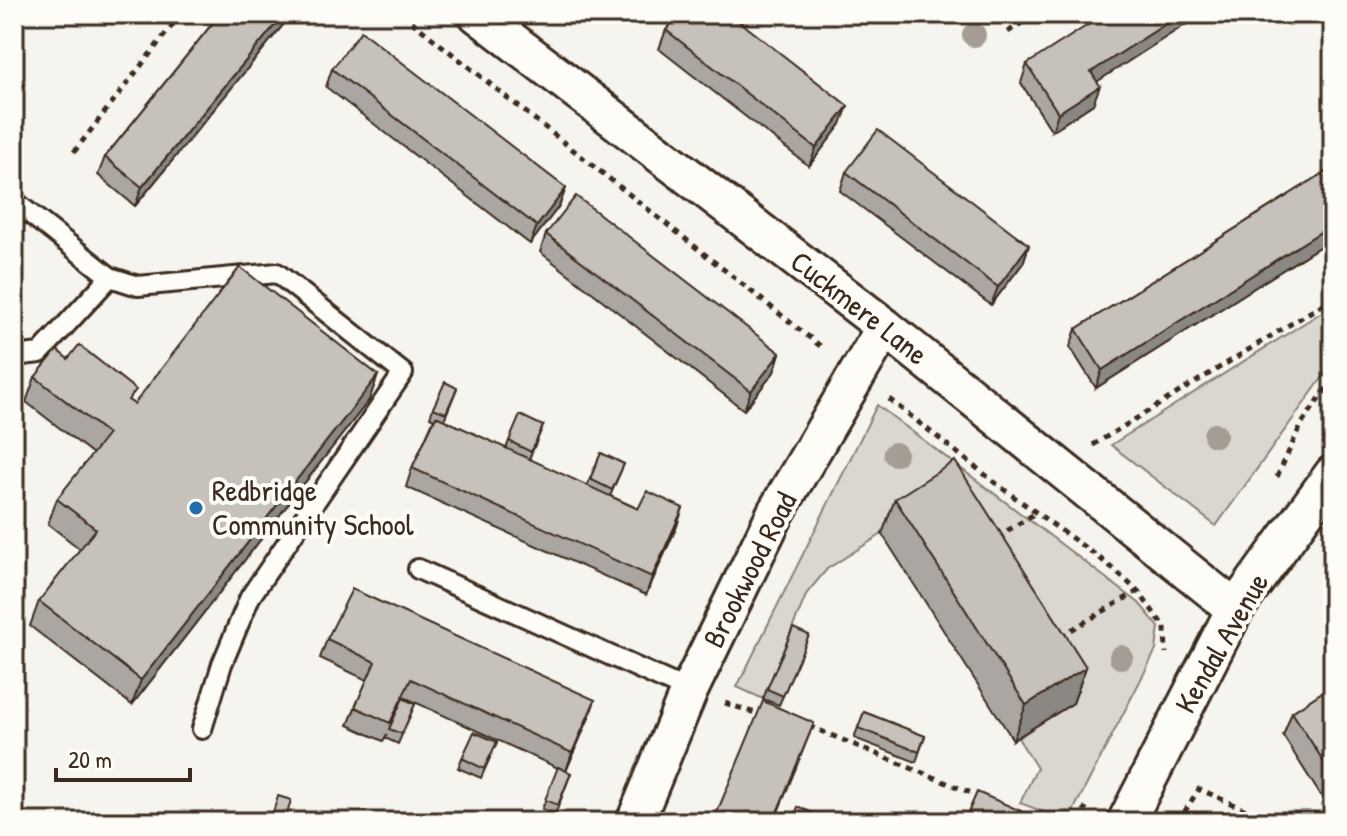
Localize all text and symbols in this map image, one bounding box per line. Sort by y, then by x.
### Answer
street label: Cuckmere Lane [783,241,936,373]
place label: Redbridge Community School [212,470,414,544]
street label: Brookwood Road [693,485,805,654]
marker: Redbridge Community School [187,499,205,517]
street label: Kendal Avenue [1165,565,1277,720]
scale bar [56,732,190,782]
text: 20 m [68,743,112,775]

